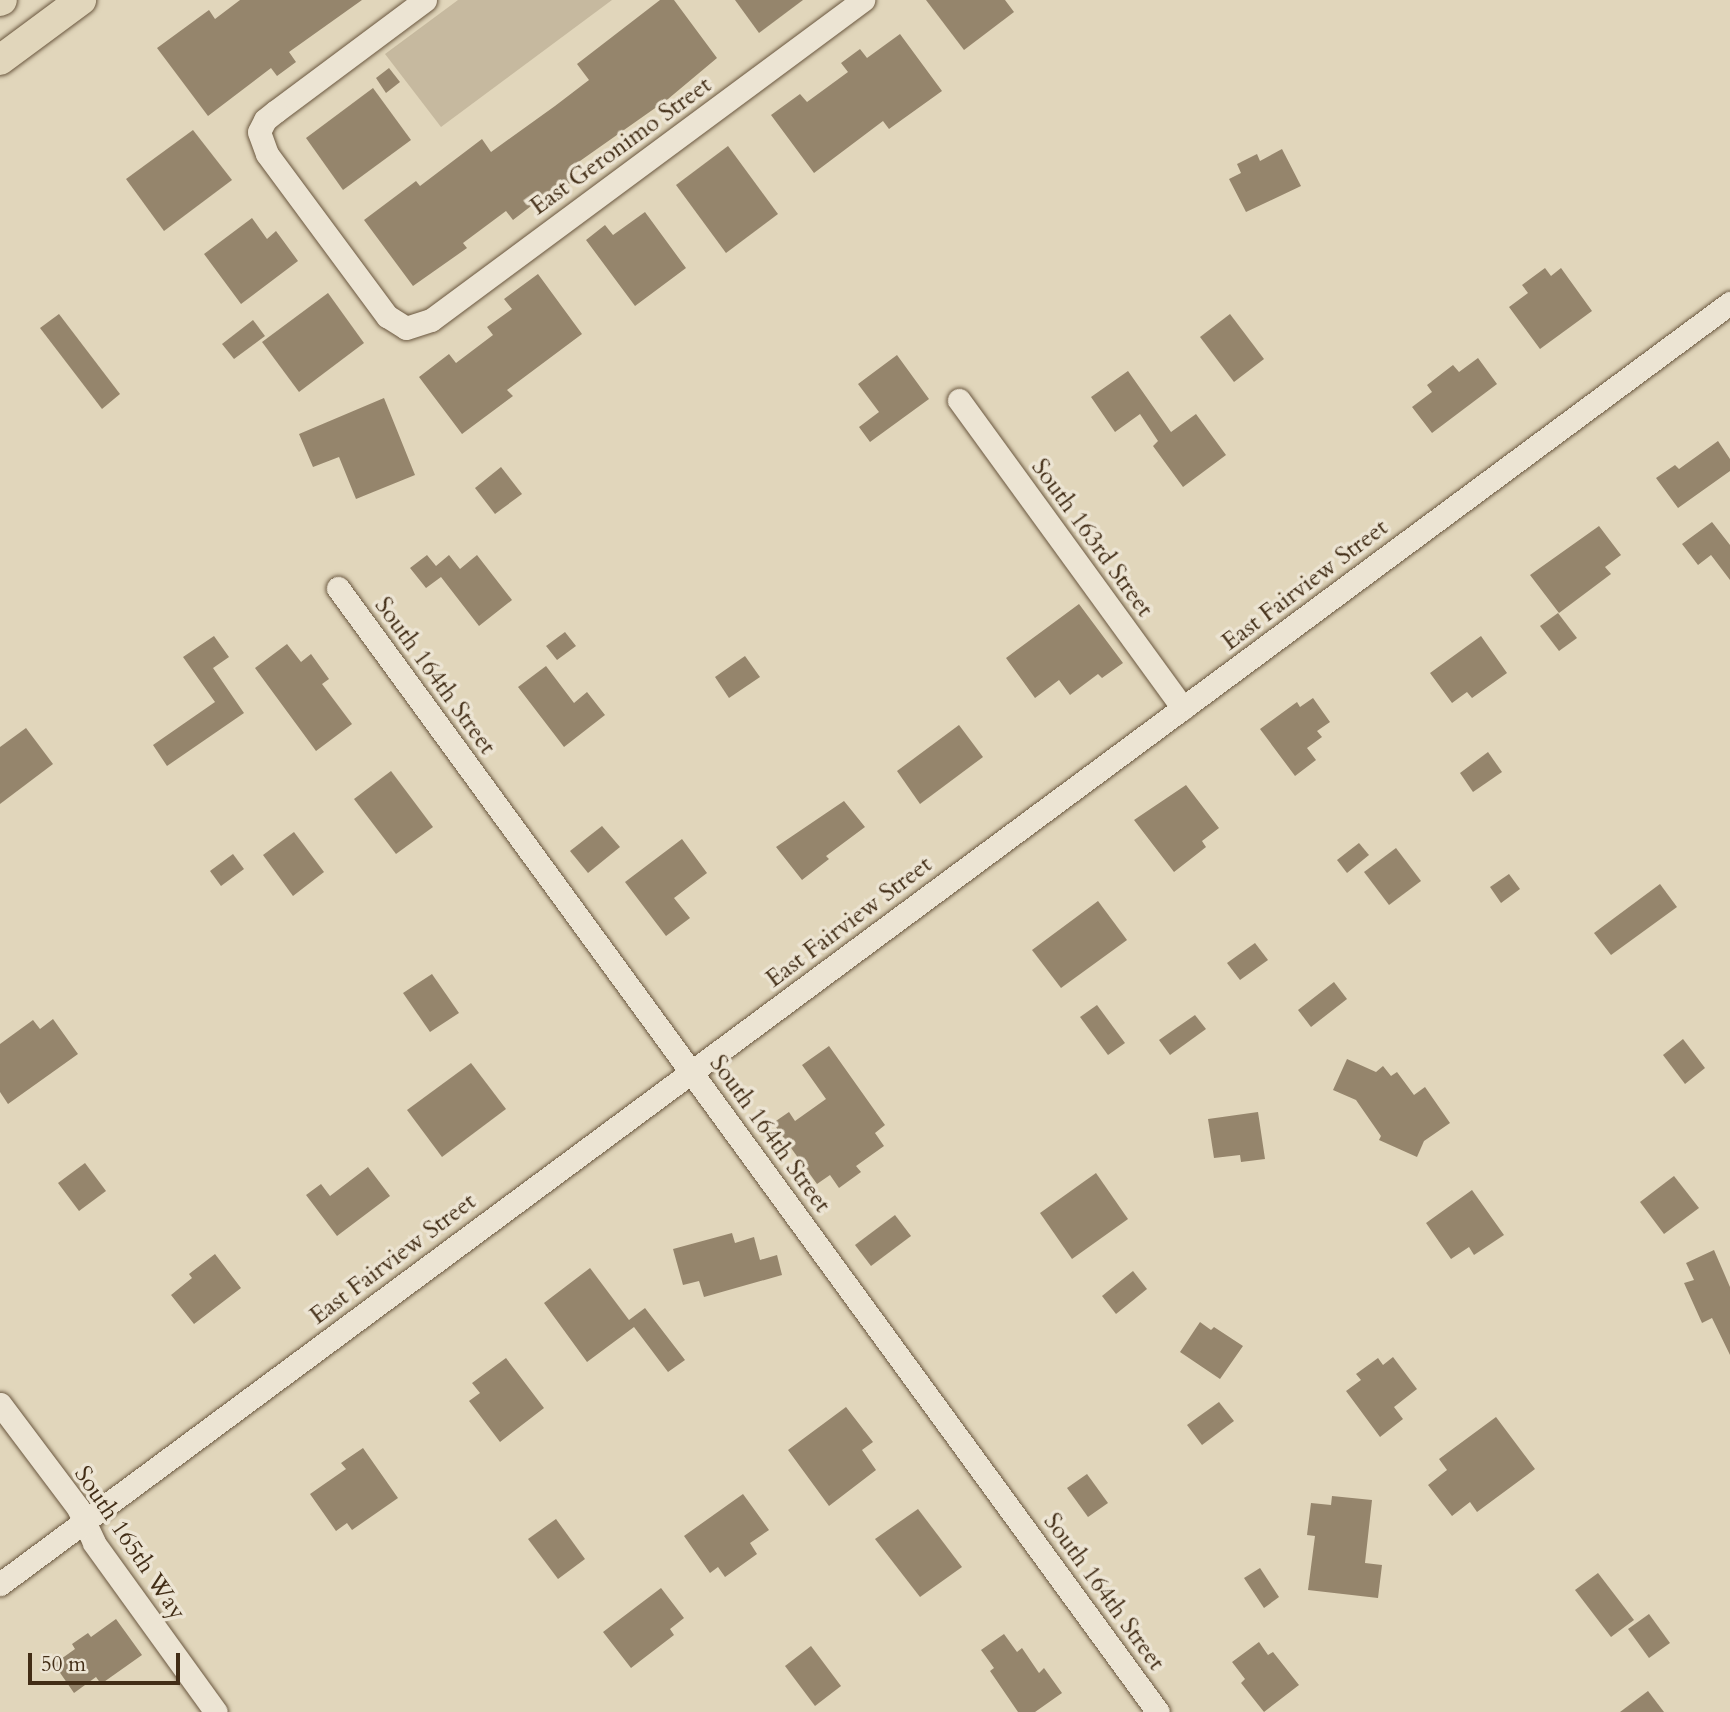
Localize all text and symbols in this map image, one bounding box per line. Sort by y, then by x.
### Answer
street label: East Geronimo Street [525,71,717,221]
street label: South 163rd Street [1025,454,1159,622]
street label: East Fairview Street [1216,513,1394,657]
street label: South 164th Street [368,592,502,760]
street label: East Fairview Street [760,850,938,994]
street label: South 164th Street [703,1050,837,1218]
street label: East Fairview Street [304,1187,482,1331]
street label: South 165th Way [68,1461,192,1625]
street label: South 164th Street [1037,1508,1171,1676]
scale bar [32,1638,184,1682]
text: 50 m [41,1650,86,1679]

